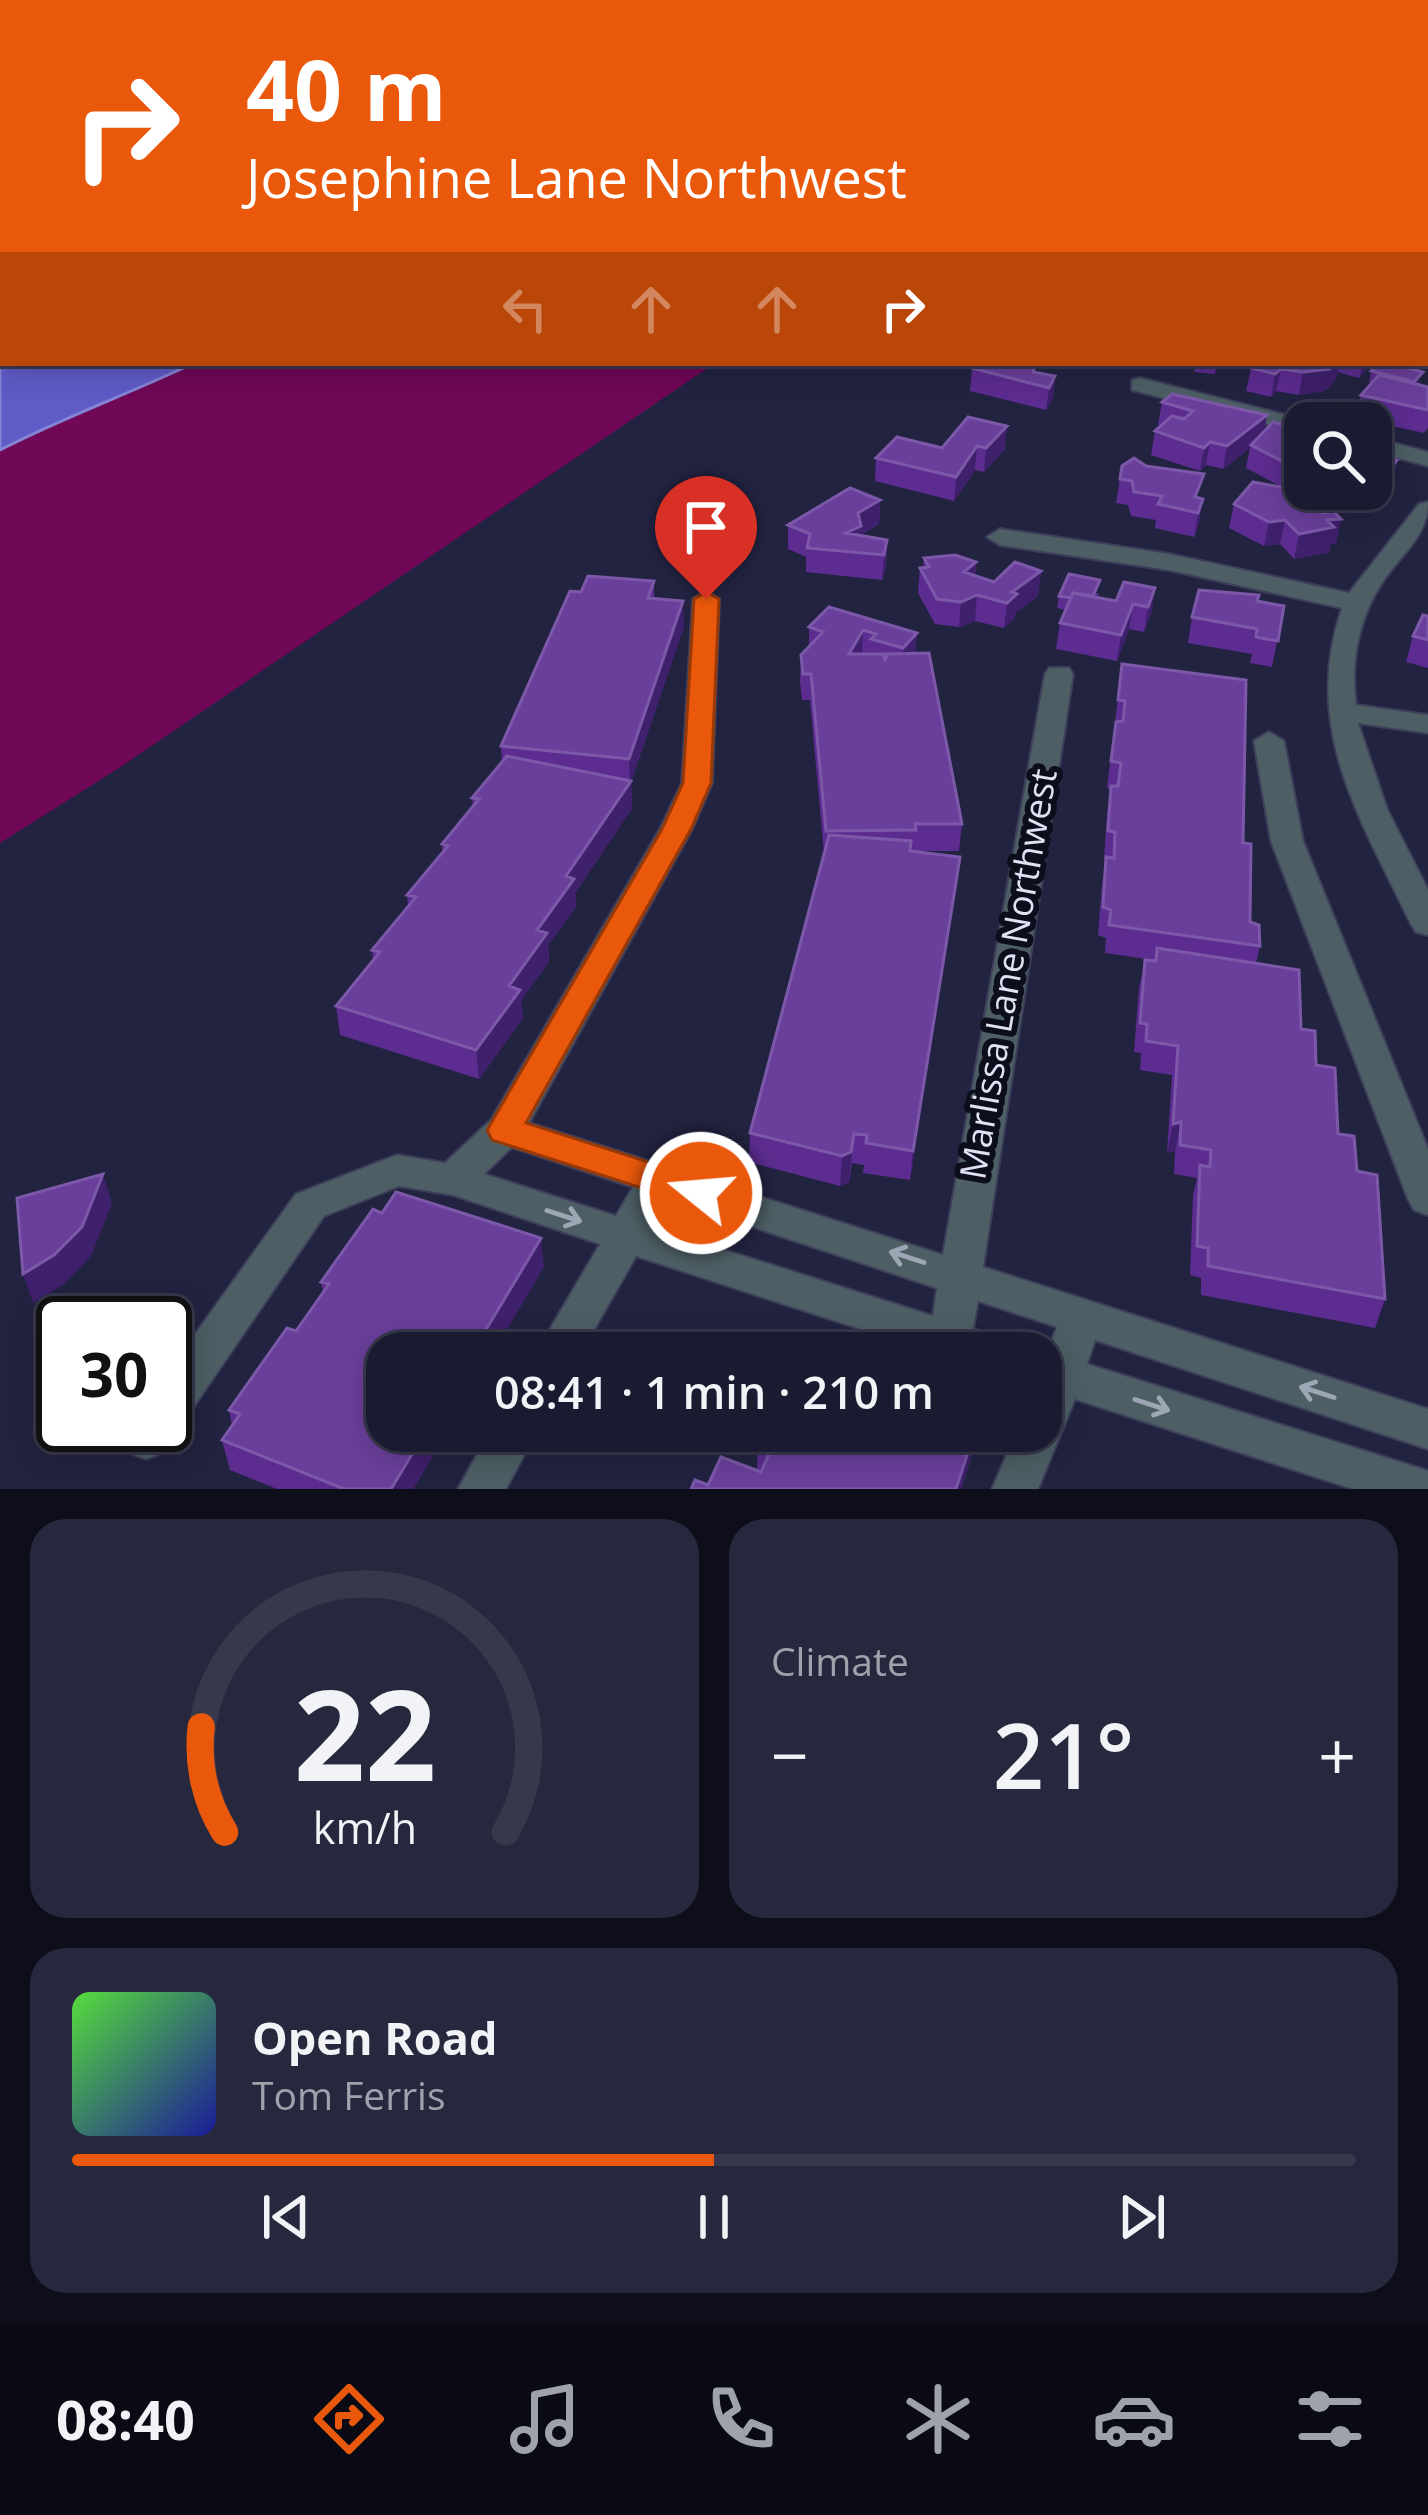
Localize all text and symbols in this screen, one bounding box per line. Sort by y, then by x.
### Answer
text: 40 m [246,31,446,146]
icon: right [48,48,204,204]
text: Josephine Lane Northwest [246,140,907,214]
icon: left [492,276,558,342]
icon: ahead [618,276,684,342]
icon: ahead [744,276,810,342]
icon: right [870,276,936,342]
map controls [1284,402,1392,510]
button: search [1284,402,1392,510]
pin [655,476,757,599]
icon: arrive [673,494,739,560]
street label: Marlissa Lane Northwest [947,765,1068,1183]
position arrow [638,1130,764,1256]
one-way arrow [544,1206,582,1228]
one-way arrow [888,1245,926,1267]
speed limit sign: 30 [36,1296,192,1452]
text: 08:41 · 1 min · 210 m [494,1361,934,1422]
one-way arrow [1299,1380,1336,1401]
one-way arrow [1133,1395,1171,1417]
text: Climate [771,1634,909,1687]
text: 22 [293,1648,436,1818]
text: 21° [993,1693,1134,1815]
text: − [771,1709,809,1799]
text: + [1318,1709,1356,1799]
text: km/h [312,1797,417,1856]
text: Open Road [252,2007,497,2068]
text: Tom Ferris [252,2068,446,2121]
icon: previous [253,2184,319,2250]
icon: pause [681,2184,747,2250]
icon: next [1109,2184,1175,2250]
icon: directions [307,2377,391,2461]
icon: music [503,2377,587,2461]
icon: phone [699,2377,783,2461]
icon: climate [896,2377,980,2461]
icon: car [1092,2377,1176,2461]
icon: filters [1288,2377,1372,2461]
text: 08:40 [56,2382,195,2456]

